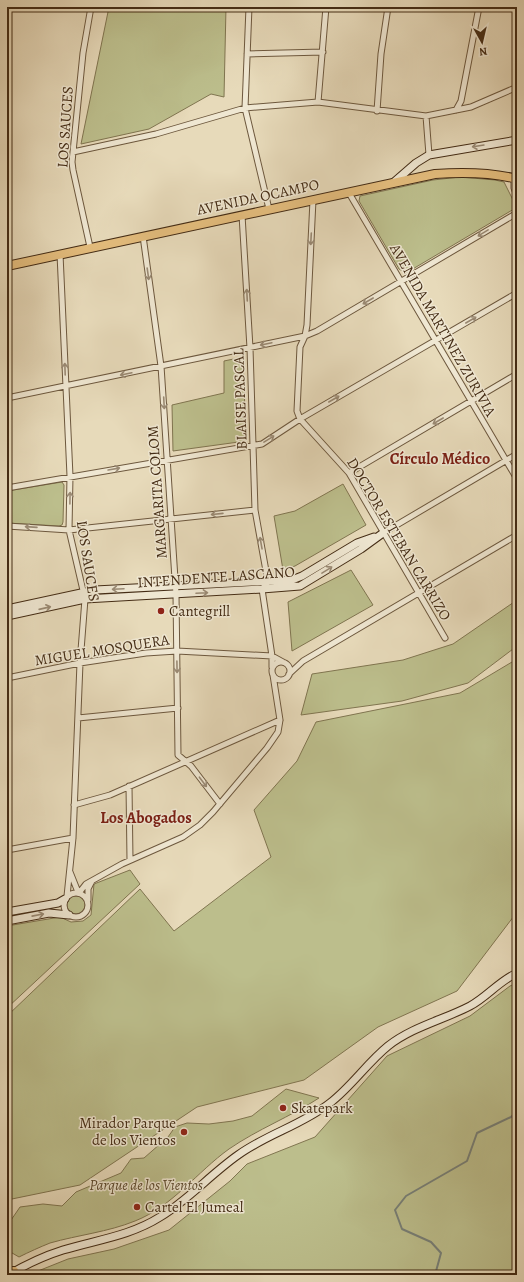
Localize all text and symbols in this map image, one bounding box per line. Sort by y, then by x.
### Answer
north arrow [462,22,502,62]
text: N [478,43,488,59]
street label: LOS SAUCES [52,85,78,169]
one-way arrow [472,143,485,151]
street label: AVENIDA OCAMPO [194,174,321,220]
one-way arrow [477,230,489,238]
one-way arrow [308,232,315,245]
street label: AVENIDA MARTINEZ ZURIVIA [385,239,501,420]
one-way arrow [144,267,152,280]
one-way arrow [243,289,250,302]
one-way arrow [362,298,374,306]
one-way arrow [465,316,477,324]
one-way arrow [260,341,273,349]
street label: BLAISE PASCAL [228,348,252,450]
one-way arrow [61,363,69,376]
one-way arrow [119,370,132,378]
one-way arrow [328,395,340,403]
one-way arrow [160,396,167,409]
one-way arrow [432,417,444,425]
street label: MARGARITA COLOM [142,425,172,559]
one-way arrow [263,435,275,443]
district label: Círculo Médico [390,448,490,470]
street label: DOCTOR ESTEBAN CARRIZO [342,454,456,624]
one-way arrow [107,465,120,473]
one-way arrow [66,492,73,505]
one-way arrow [210,510,223,518]
street label: LOS SAUCES [72,519,104,603]
one-way arrow [25,524,38,531]
one-way arrow [257,537,265,550]
street label: INTENDENTE LASCANO [137,562,295,592]
one-way arrow [321,565,333,573]
one-way arrow [112,585,125,593]
one-way arrow [195,589,208,596]
place label: Cantegrill [169,601,230,621]
one-way arrow [38,603,51,611]
marker: Cantegrill [156,606,166,616]
street label: MIGUEL MOSQUERA [33,629,171,671]
one-way arrow [173,660,181,673]
one-way arrow [199,777,207,788]
district label: Los Abogados [100,807,192,829]
one-way arrow [31,911,44,919]
place label: Skatepark [291,1098,353,1118]
marker: Skatepark [278,1103,288,1113]
place label: Mirador Parque de los Vientos [79,1113,176,1150]
marker: Mirador Parque de los Vientos [179,1127,189,1137]
park label: Parque de los Vientos [89,1175,203,1195]
place label: Cartel El Jumeal [145,1197,244,1217]
marker: Cartel El Jumeal [132,1202,142,1212]

